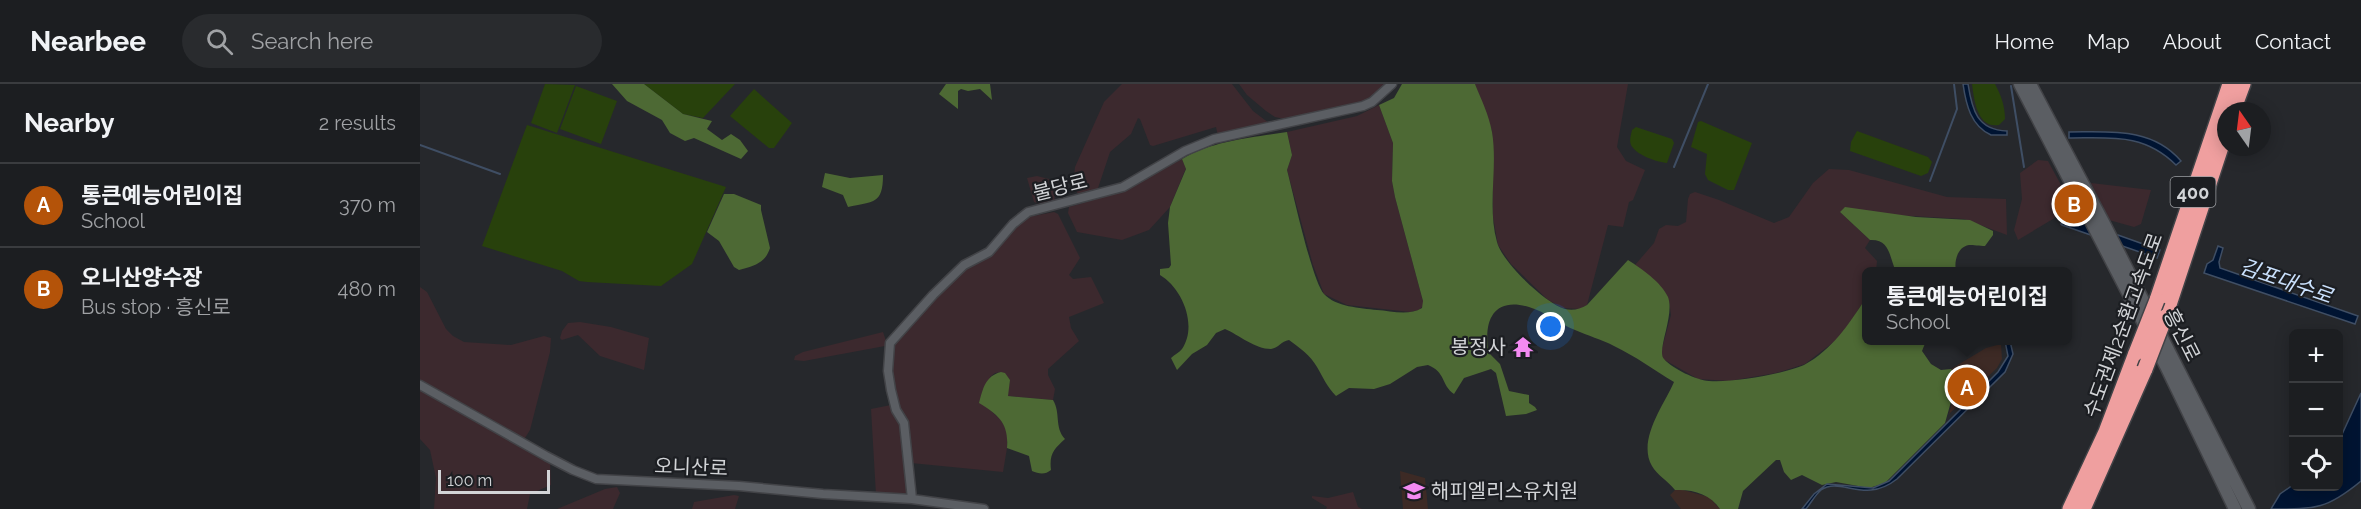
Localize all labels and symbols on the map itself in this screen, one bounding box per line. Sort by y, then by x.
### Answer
north arrow [2217,102,2271,156]
street label: 불당로 [1030,169,1090,205]
road number: 400 [2170,177,2216,207]
pin: B [2054,182,2094,226]
street label: 수도권제2순환고속도로 [2078,230,2168,420]
water label: 김포대수로 [2236,253,2337,309]
street label: 흥신로 [2159,305,2205,365]
your location [1536,312,1565,341]
place label: 봉정사 [1451,335,1506,359]
temple icon: 봉정사 [1511,335,1535,359]
pin: A [1948,364,1986,410]
street label: 오니산로 [654,454,728,480]
scale bar [438,467,550,494]
school or university icon: 해피엘리스유치원 [1402,479,1426,503]
place label: 해피엘리스유치원 [1431,479,1578,503]

